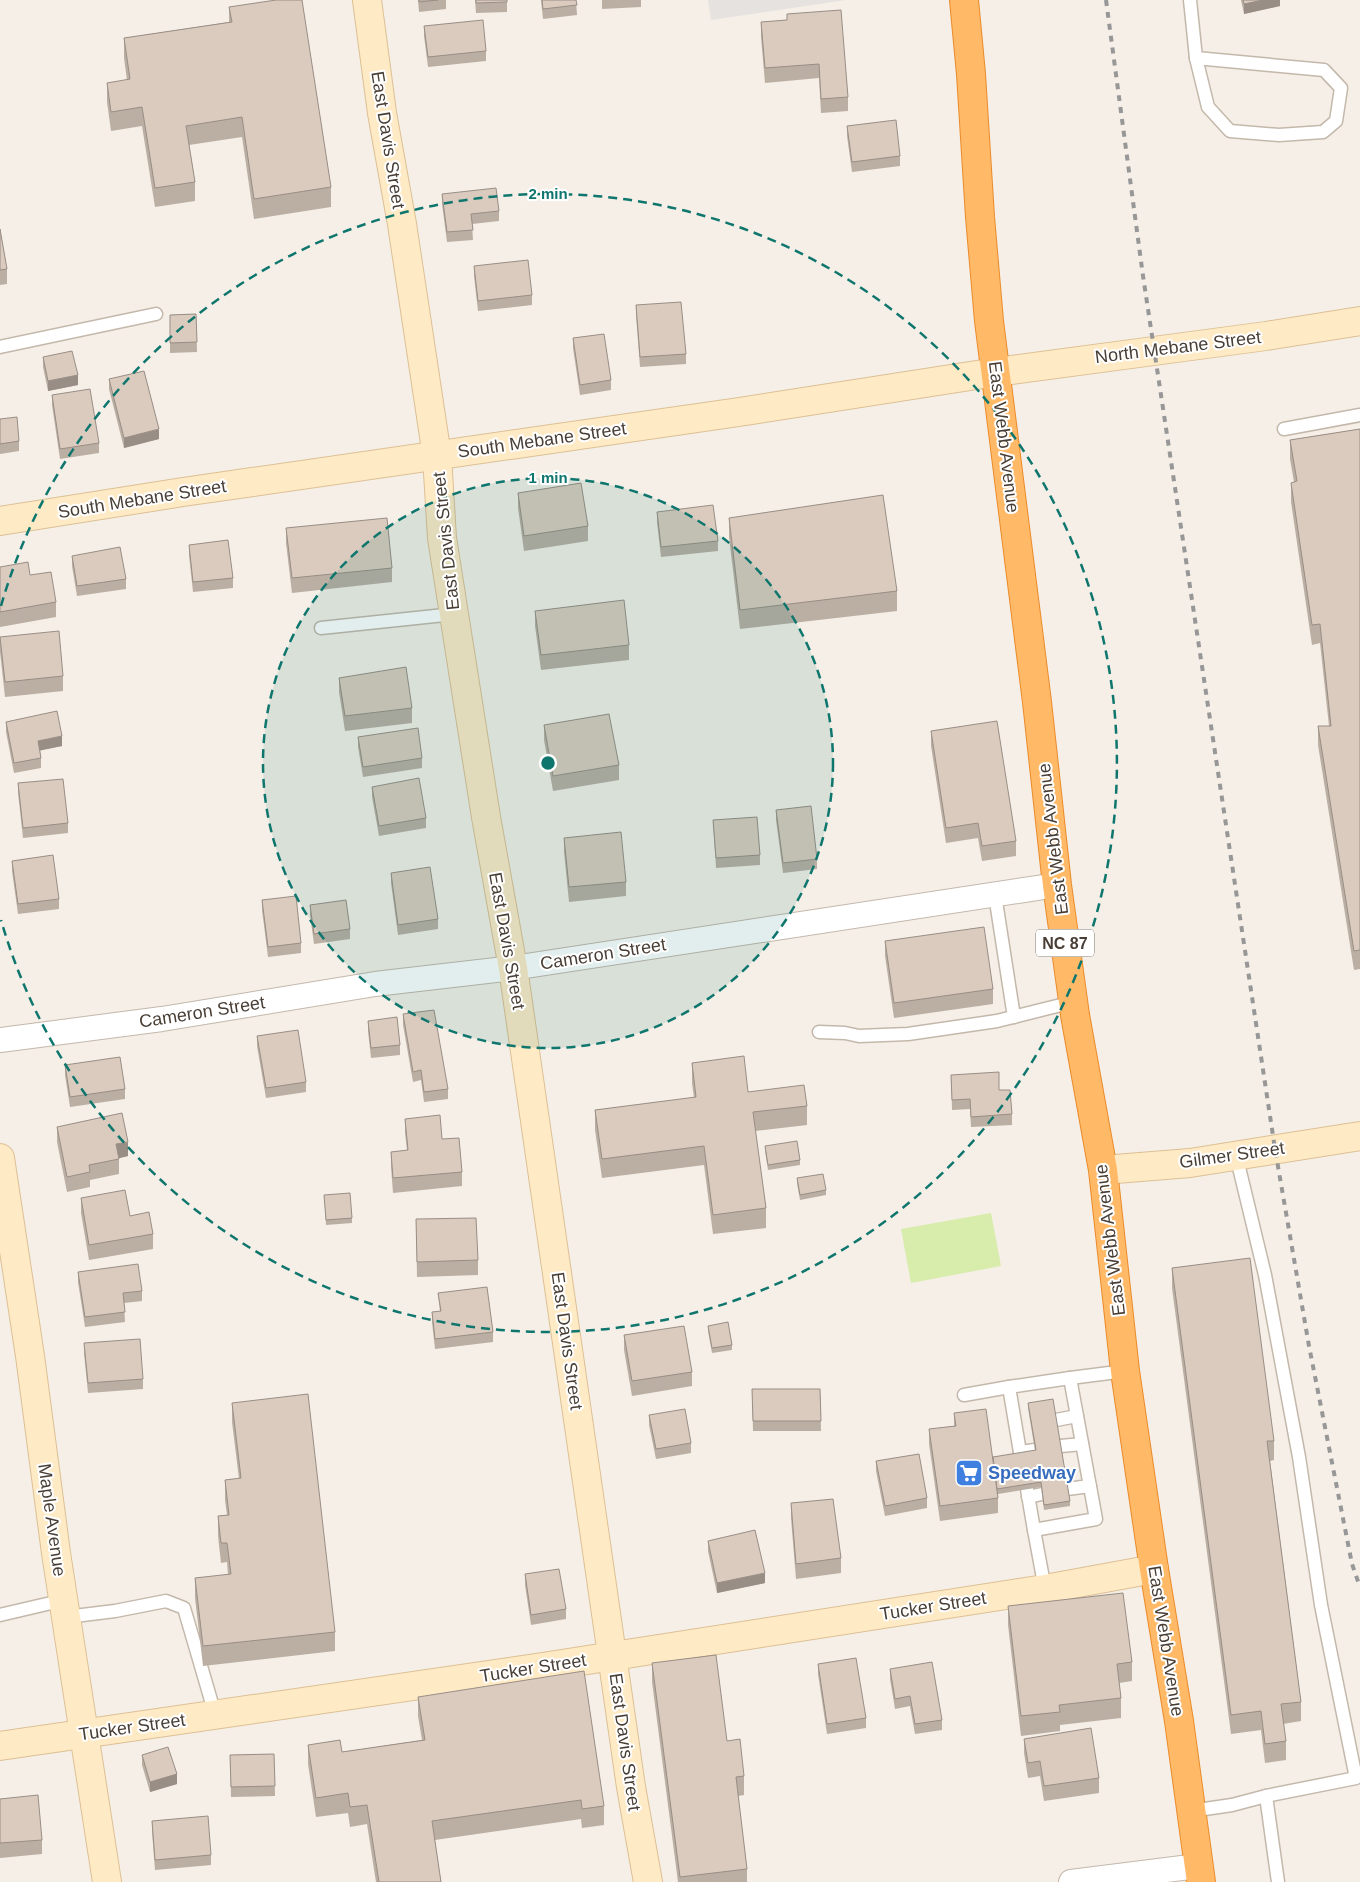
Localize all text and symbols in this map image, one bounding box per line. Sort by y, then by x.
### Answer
street label: East Davis Street [367,70,409,210]
text: 2 min [528,185,568,202]
street label: North Mebane Street [1094,327,1262,367]
street label: East Webb Avenue [985,360,1023,514]
street label: South Mebane Street [456,418,628,462]
text: 1 min [528,469,568,486]
street label: East Davis Street [429,471,463,611]
street label: South Mebane Street [56,476,228,522]
centre of rings [539,754,557,772]
street label: East Webb Avenue [1034,762,1072,916]
street label: East Davis Street [485,871,529,1011]
road number: NC 87 [1036,930,1094,956]
street label: Cameron Street [539,934,667,974]
street label: Cameron Street [138,992,266,1032]
street label: Gilmer Street [1178,1138,1286,1172]
street label: East Webb Avenue [1091,1163,1129,1317]
street label: East Davis Street [547,1271,587,1411]
supermarket icon: Speedway [954,1458,984,1488]
street label: Maple Avenue [34,1462,70,1578]
place label: Speedway [988,1463,1076,1483]
street label: East Webb Avenue [1144,1564,1188,1718]
street label: Tucker Street [878,1588,988,1624]
street label: Tucker Street [478,1650,588,1686]
street label: East Davis Street [605,1672,645,1812]
street label: Tucker Street [77,1710,187,1744]

